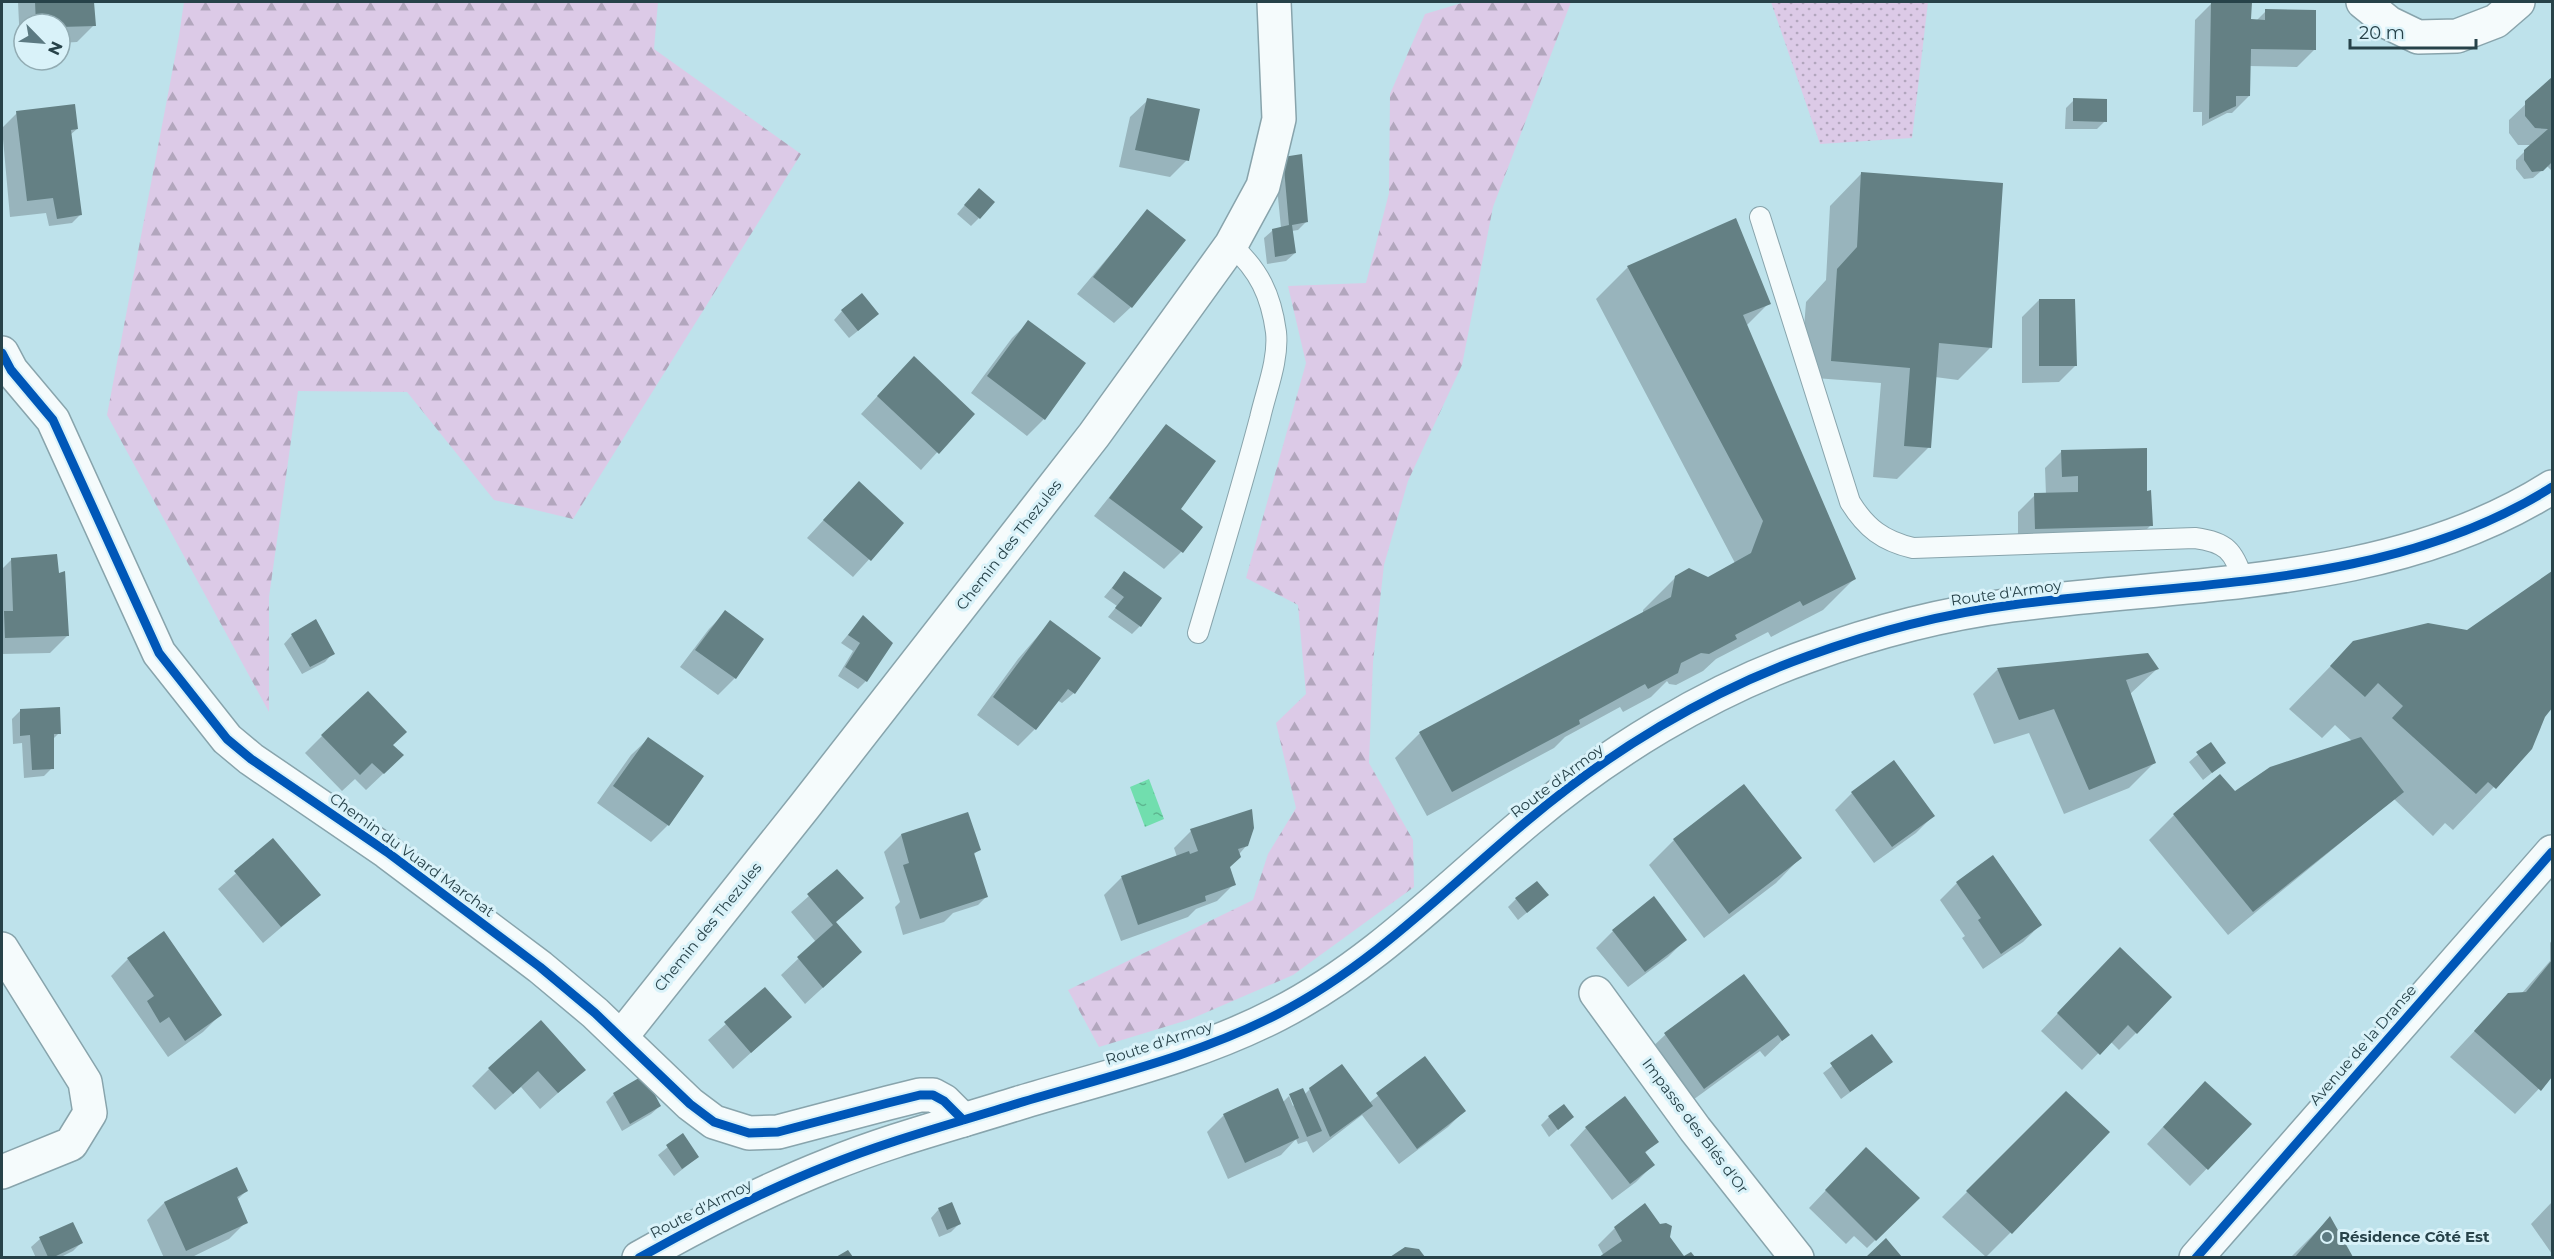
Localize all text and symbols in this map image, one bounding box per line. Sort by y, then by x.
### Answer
north arrow [12,12,72,72]
scale bar [2350,12,2476,50]
text: 20 m [2359,22,2405,44]
text: N [44,38,66,58]
street label: Chemin des Thezules [952,476,1065,614]
street label: Route d'Armoy [1949,575,2063,610]
street label: Route d'Armoy [1506,739,1608,822]
street label: Chemin du Vuard Marchat [326,788,499,921]
street label: Chemin des Thezules [650,858,765,995]
street label: Avenue de la Dranse [2305,980,2420,1109]
street label: Route d'Armoy [1103,1016,1216,1069]
street label: Impasse des Blés d'Or [1638,1054,1753,1197]
street label: Route d'Armoy [647,1174,756,1242]
place label: Résidence Côté Est [2339,1227,2490,1246]
marker: Résidence Côté Est [2320,1230,2334,1244]

